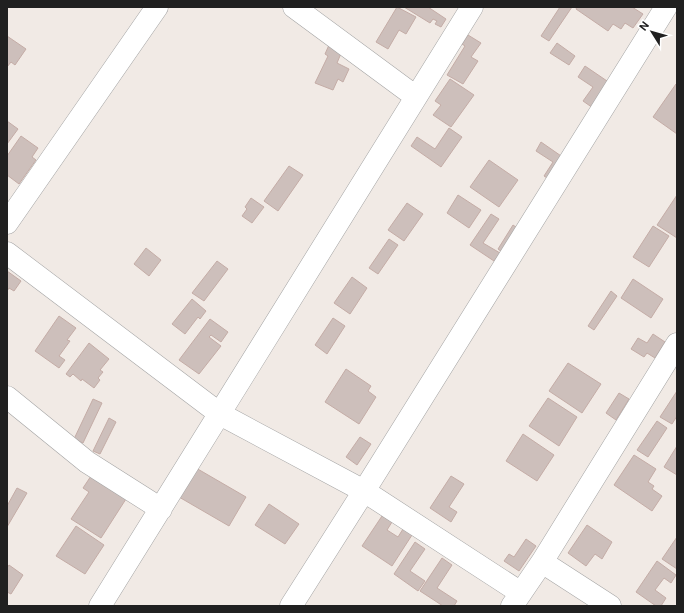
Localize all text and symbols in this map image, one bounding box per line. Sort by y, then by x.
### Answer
north arrow [632,12,672,52]
text: N [636,19,652,33]

